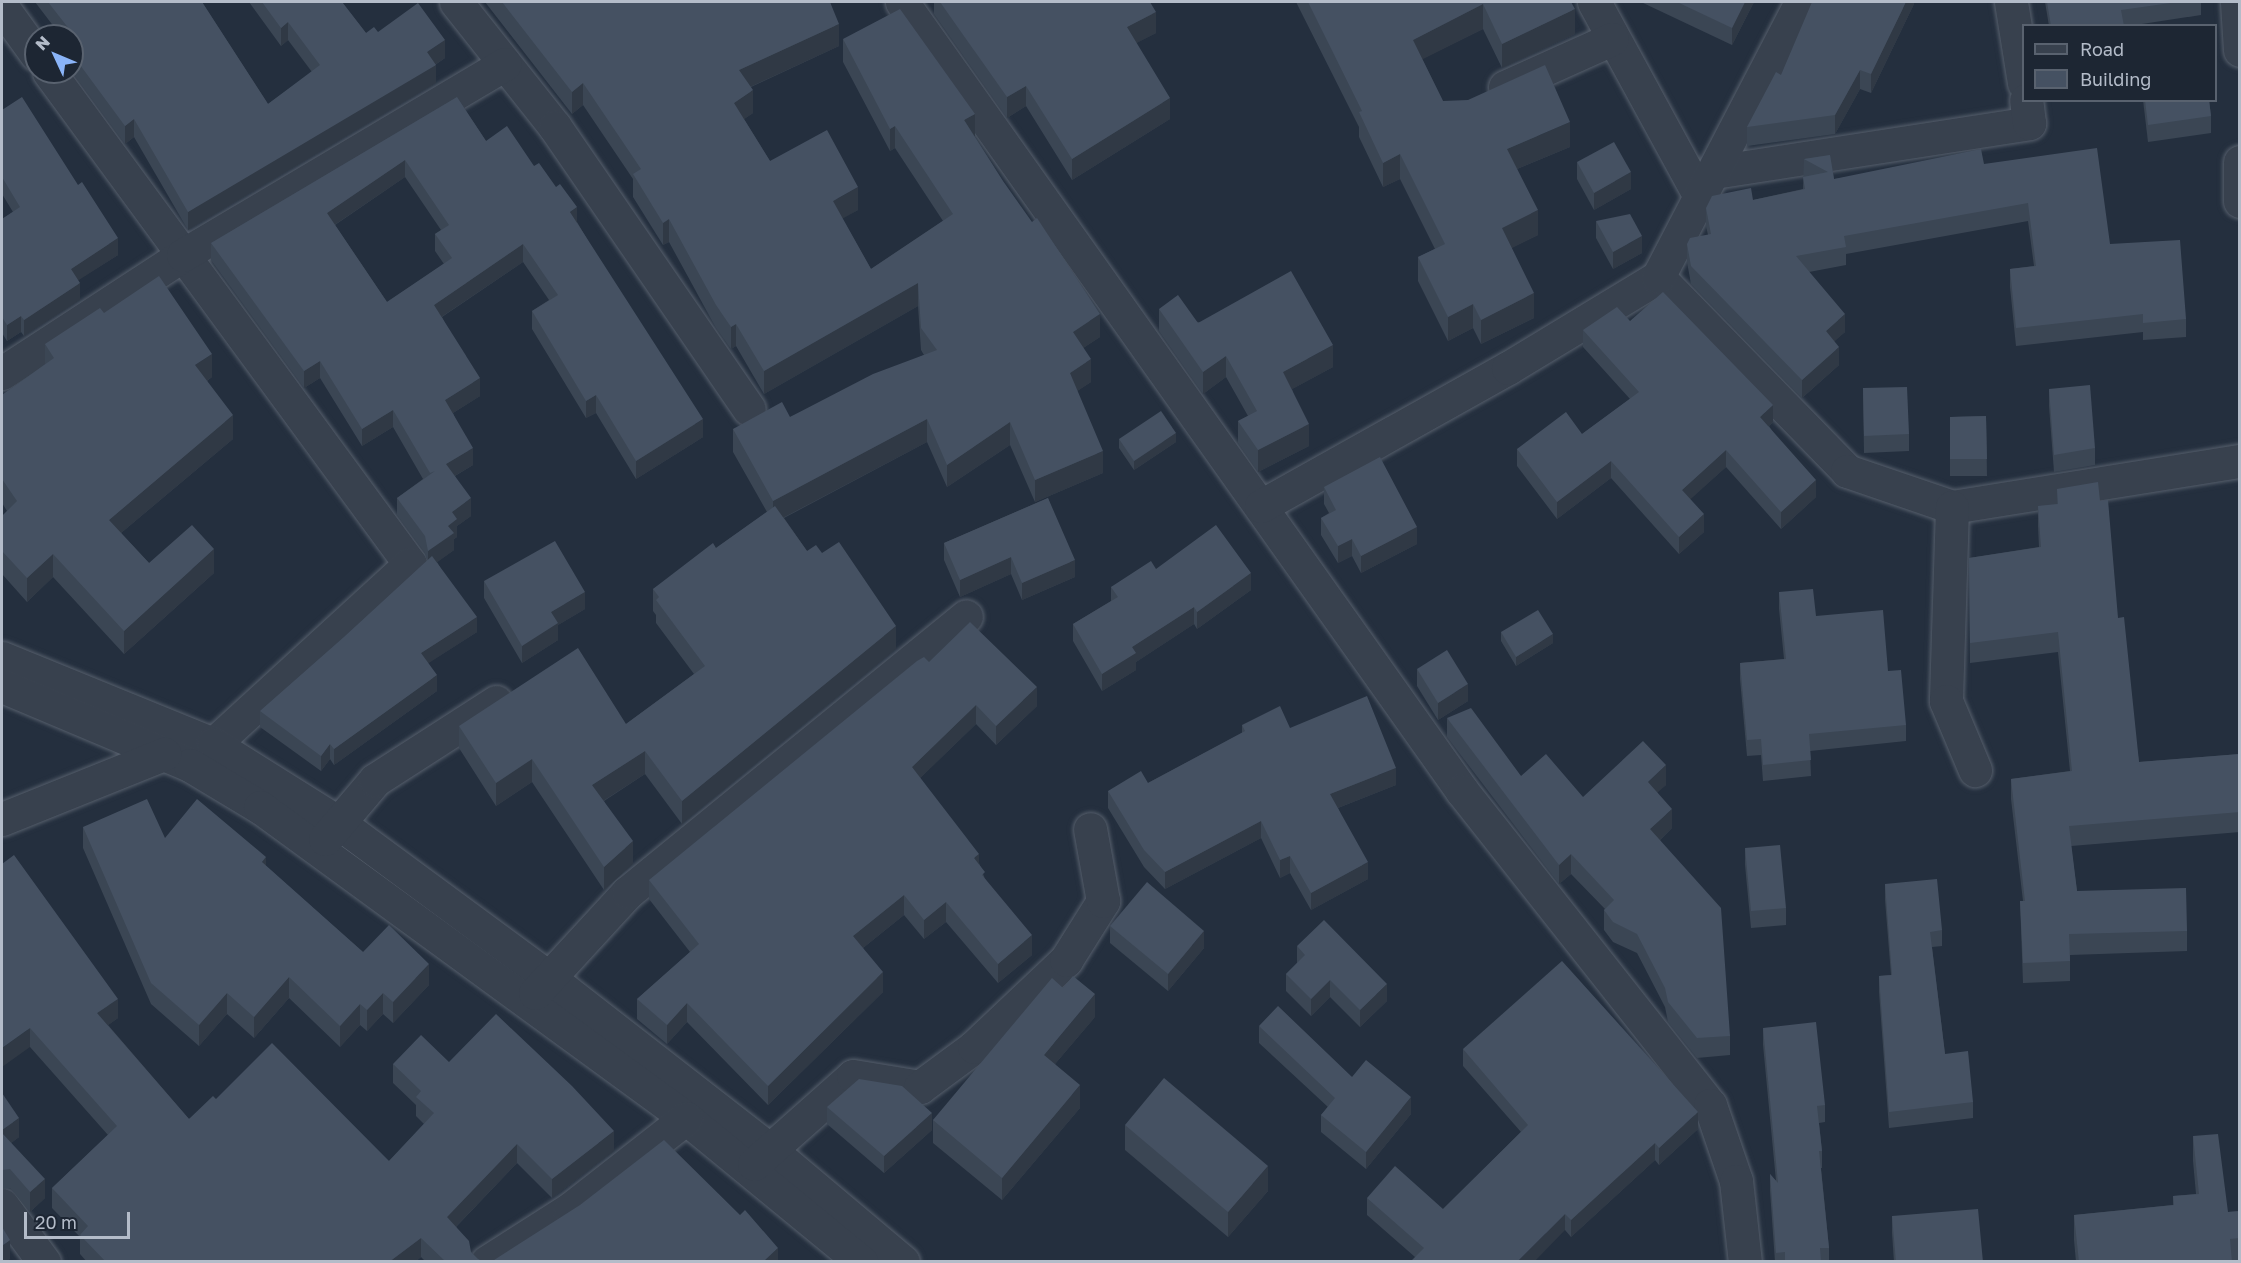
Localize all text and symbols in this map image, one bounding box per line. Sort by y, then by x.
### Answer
north arrow [24,24,84,84]
legend [2022,24,2217,102]
text: N [31,32,54,54]
text: Road [2080,38,2124,60]
text: Building [2080,68,2151,90]
scale bar [27,1200,134,1238]
text: 20 m [35,1211,77,1233]

